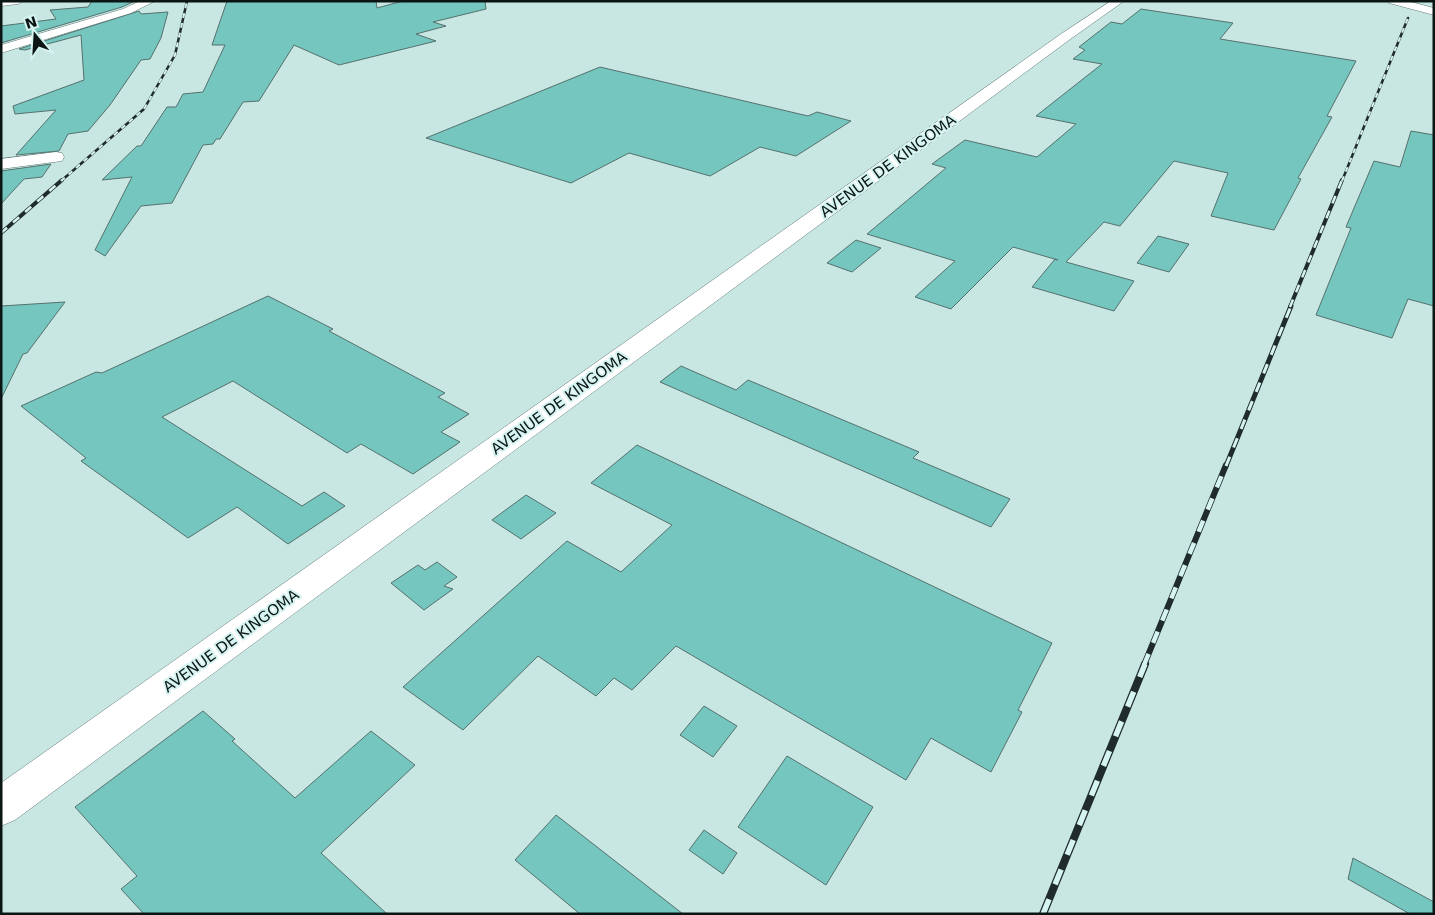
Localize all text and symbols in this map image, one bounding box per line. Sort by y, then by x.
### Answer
north arrow [10,10,60,60]
text: N [23,13,39,32]
street label: AVENUE DE KINGOMA [817,110,960,221]
street label: AVENUE DE KINGOMA [488,347,631,458]
street label: AVENUE DE KINGOMA [160,585,303,696]

